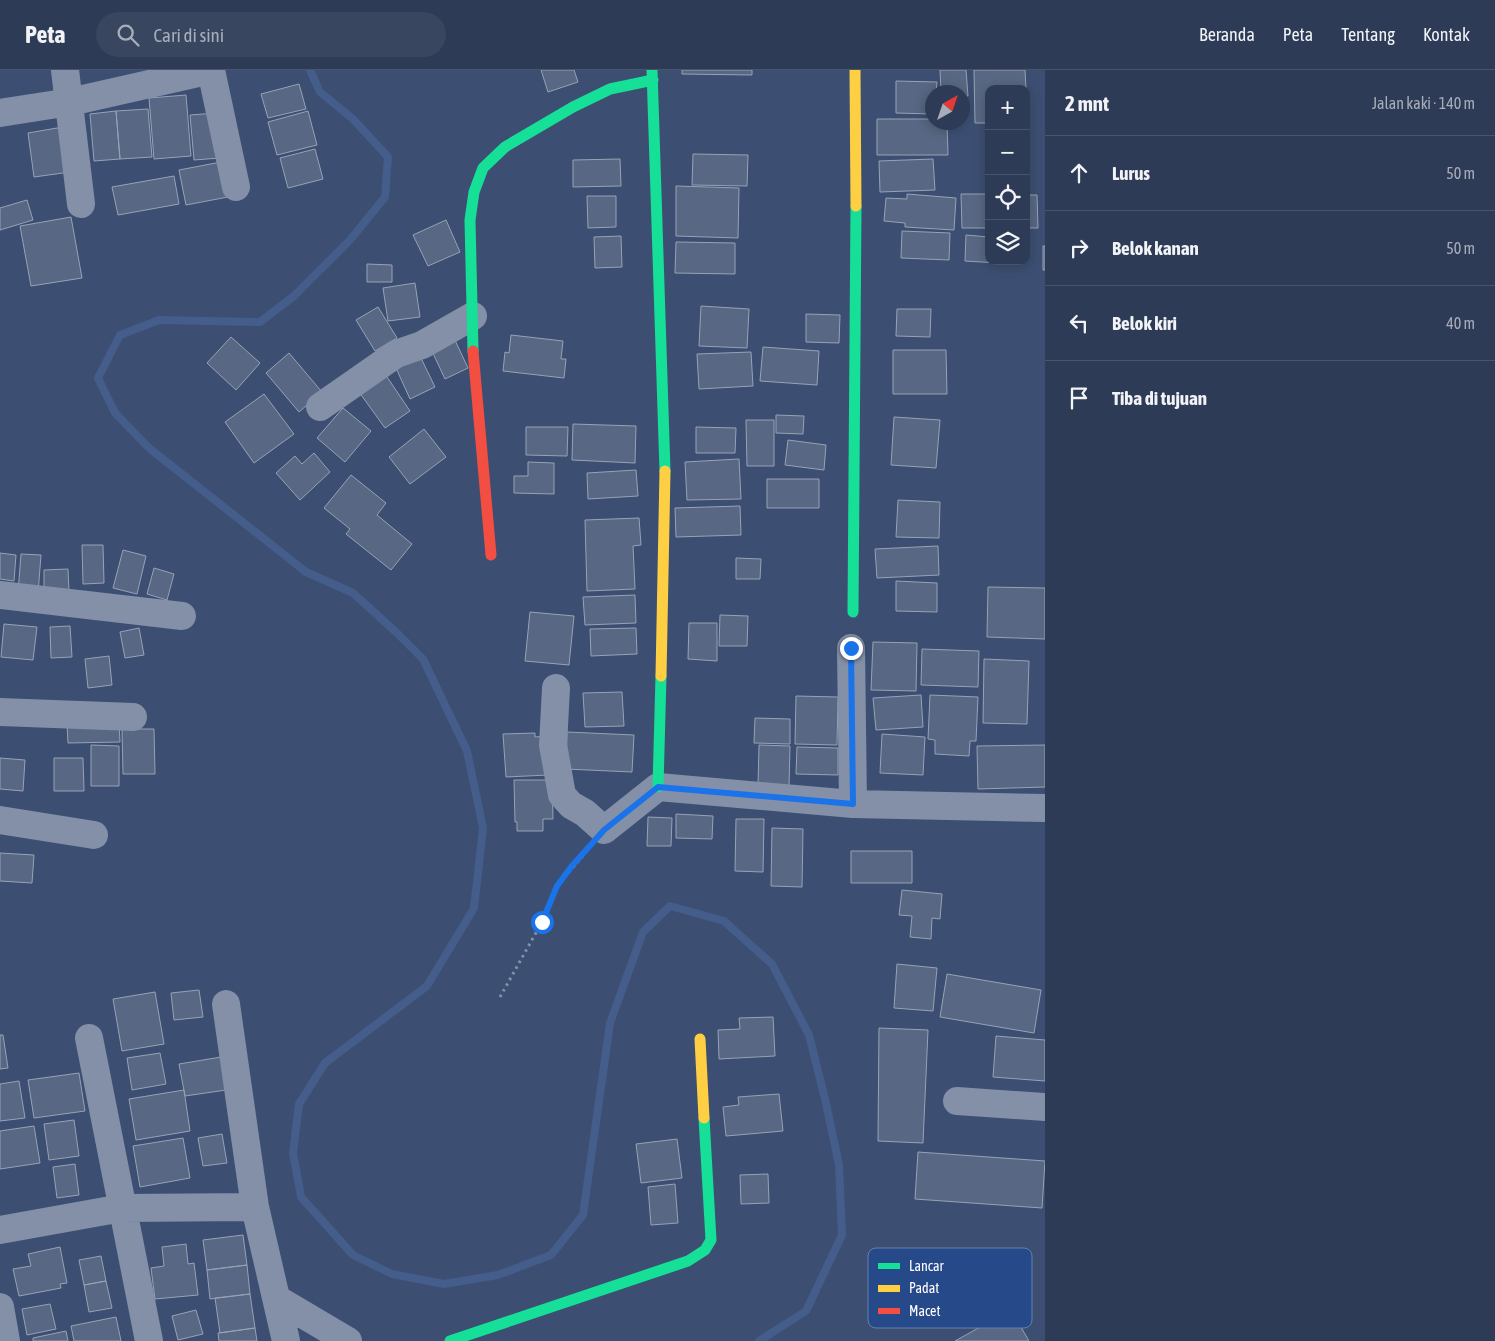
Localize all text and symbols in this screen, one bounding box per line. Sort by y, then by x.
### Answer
search box [96,12,446,57]
text: Peta [25,21,66,48]
icon: search [114,21,142,49]
text: Cari di sini [154,24,224,46]
text: Beranda [1199,24,1255,45]
text: Peta [1283,24,1313,45]
text: Tentang [1341,24,1395,45]
text: Kontak [1423,24,1470,45]
north arrow [925,85,970,130]
map controls [985,85,1030,265]
button: + [985,85,1030,130]
text: 2 mnt [1065,91,1109,115]
text: Jalan kaki · 140 m [1372,94,1475,112]
button: − [985,130,1030,175]
icon: ahead [1065,159,1093,187]
text: Lurus [1112,162,1150,184]
text: 50 m [1446,164,1475,182]
button: locate [985,175,1030,220]
button: layers [985,220,1030,265]
icon: right [1065,234,1093,262]
text: Belok kanan [1112,237,1199,259]
text: 50 m [1446,239,1475,257]
icon: left [1065,309,1093,337]
text: Belok kiri [1112,312,1177,334]
text: 40 m [1446,314,1475,332]
icon: arrive [1065,384,1093,412]
text: Tiba di tujuan [1112,387,1207,409]
route end [840,637,863,660]
route start [531,911,554,934]
legend [868,1248,1032,1328]
text: Lancar [909,1258,944,1274]
text: Padat [909,1280,939,1296]
text: Macet [909,1303,940,1319]

